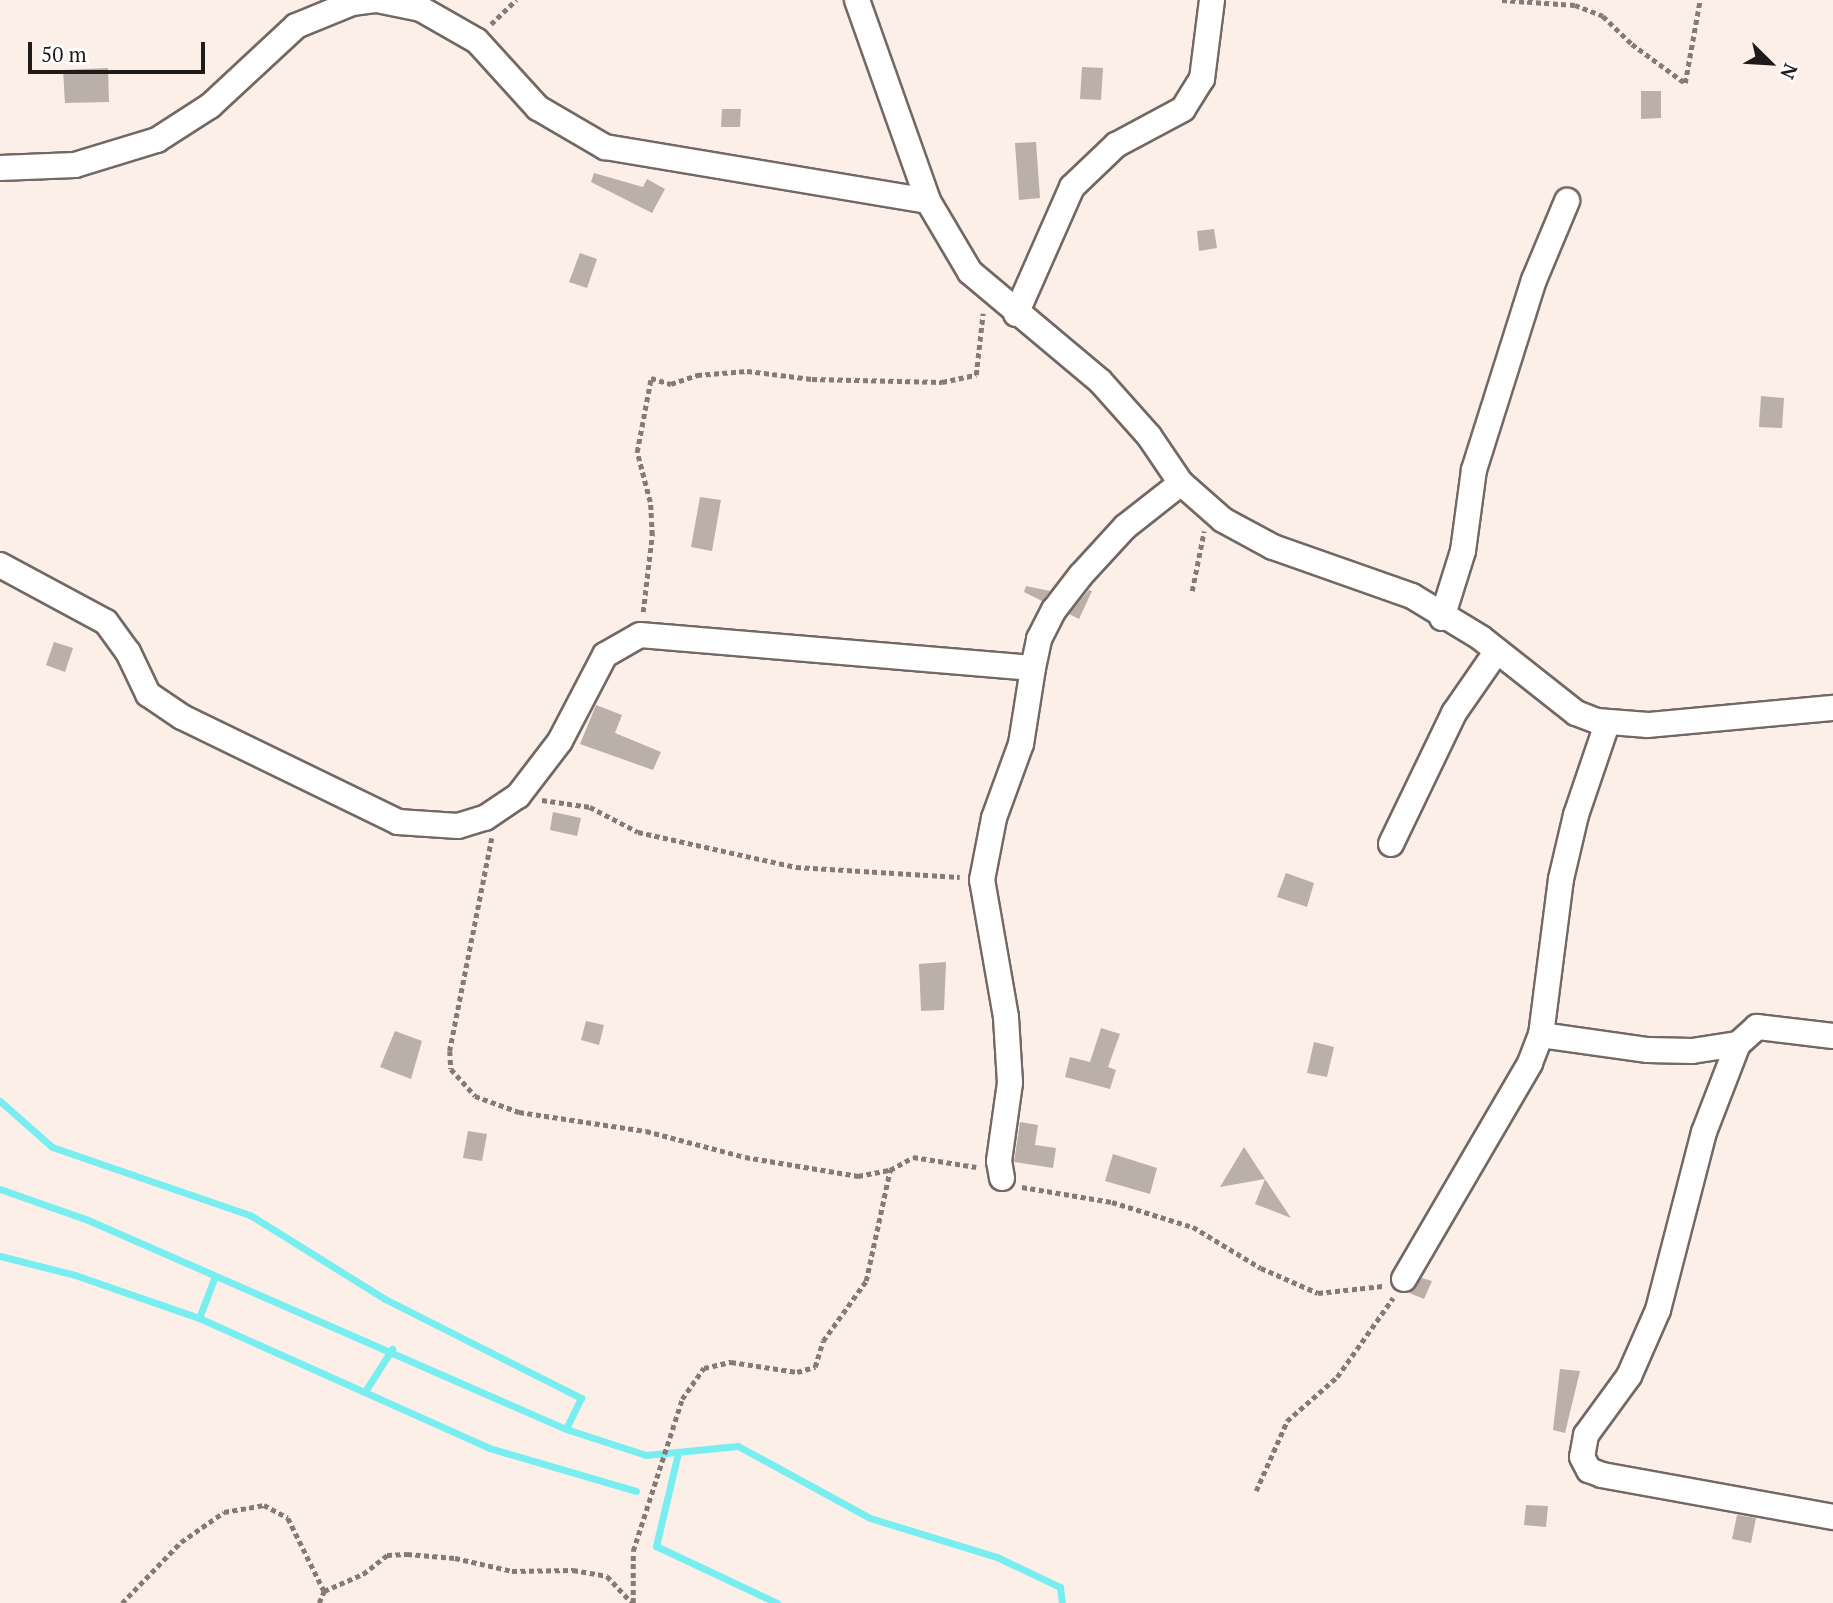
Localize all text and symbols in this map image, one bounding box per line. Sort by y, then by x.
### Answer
scale bar [32,28,208,72]
north arrow [1735,28,1805,98]
text: 50 m [41,40,87,68]
text: N [1775,60,1804,83]

